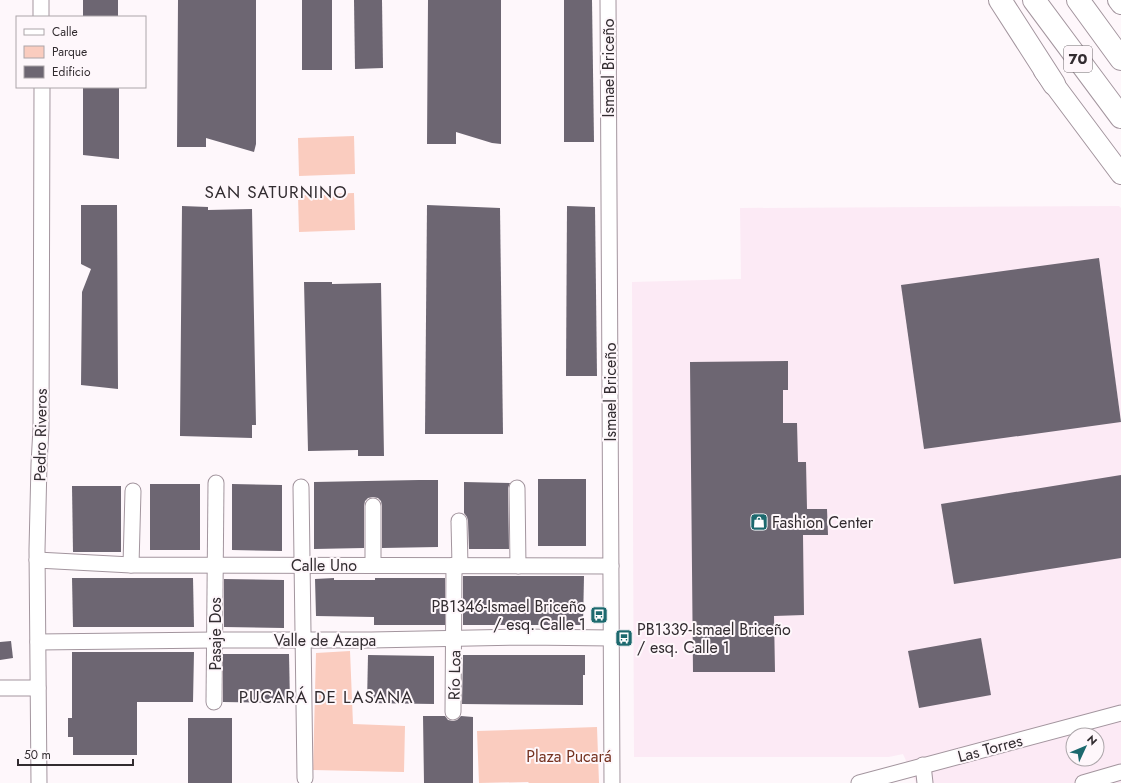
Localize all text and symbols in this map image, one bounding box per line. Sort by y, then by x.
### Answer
legend [16,16,146,88]
street label: Ismael Briceño [597,18,620,117]
text: Calle [52,23,78,41]
text: Parque [52,43,87,61]
road number: 70 [1064,46,1092,72]
text: Edificio [52,63,91,81]
district label: SAN SATURNINO [204,180,348,204]
street label: Ismael Briceño [599,342,622,441]
street label: Pedro Riveros [28,388,53,482]
place label: Fashion Center [772,511,874,534]
shop icon: Fashion Center [749,512,769,532]
street label: Calle Uno [291,554,357,577]
place label: PB1346-Ismael Briceño / esq. Calle 1 [432,595,586,636]
street label: Pasaje Dos [204,597,227,671]
bus stop icon: PB1346-Ismael Briceño / esq. Calle 1 [589,605,609,625]
place label: PB1339-Ismael Briceño / esq. Calle 1 [637,618,791,659]
bus stop icon: PB1339-Ismael Briceño / esq. Calle 1 [614,628,634,648]
street label: Valle de Azapa [274,629,376,652]
street label: Río Loa [443,650,466,700]
district label: PUCARÁ DE LASANA [239,685,413,709]
north arrow [1065,727,1105,767]
street label: Las Torres [955,729,1025,768]
text: N [1083,731,1101,749]
scale bar [18,741,133,767]
park label: Plaza Pucará [526,745,612,768]
text: 50 m [24,746,51,764]

